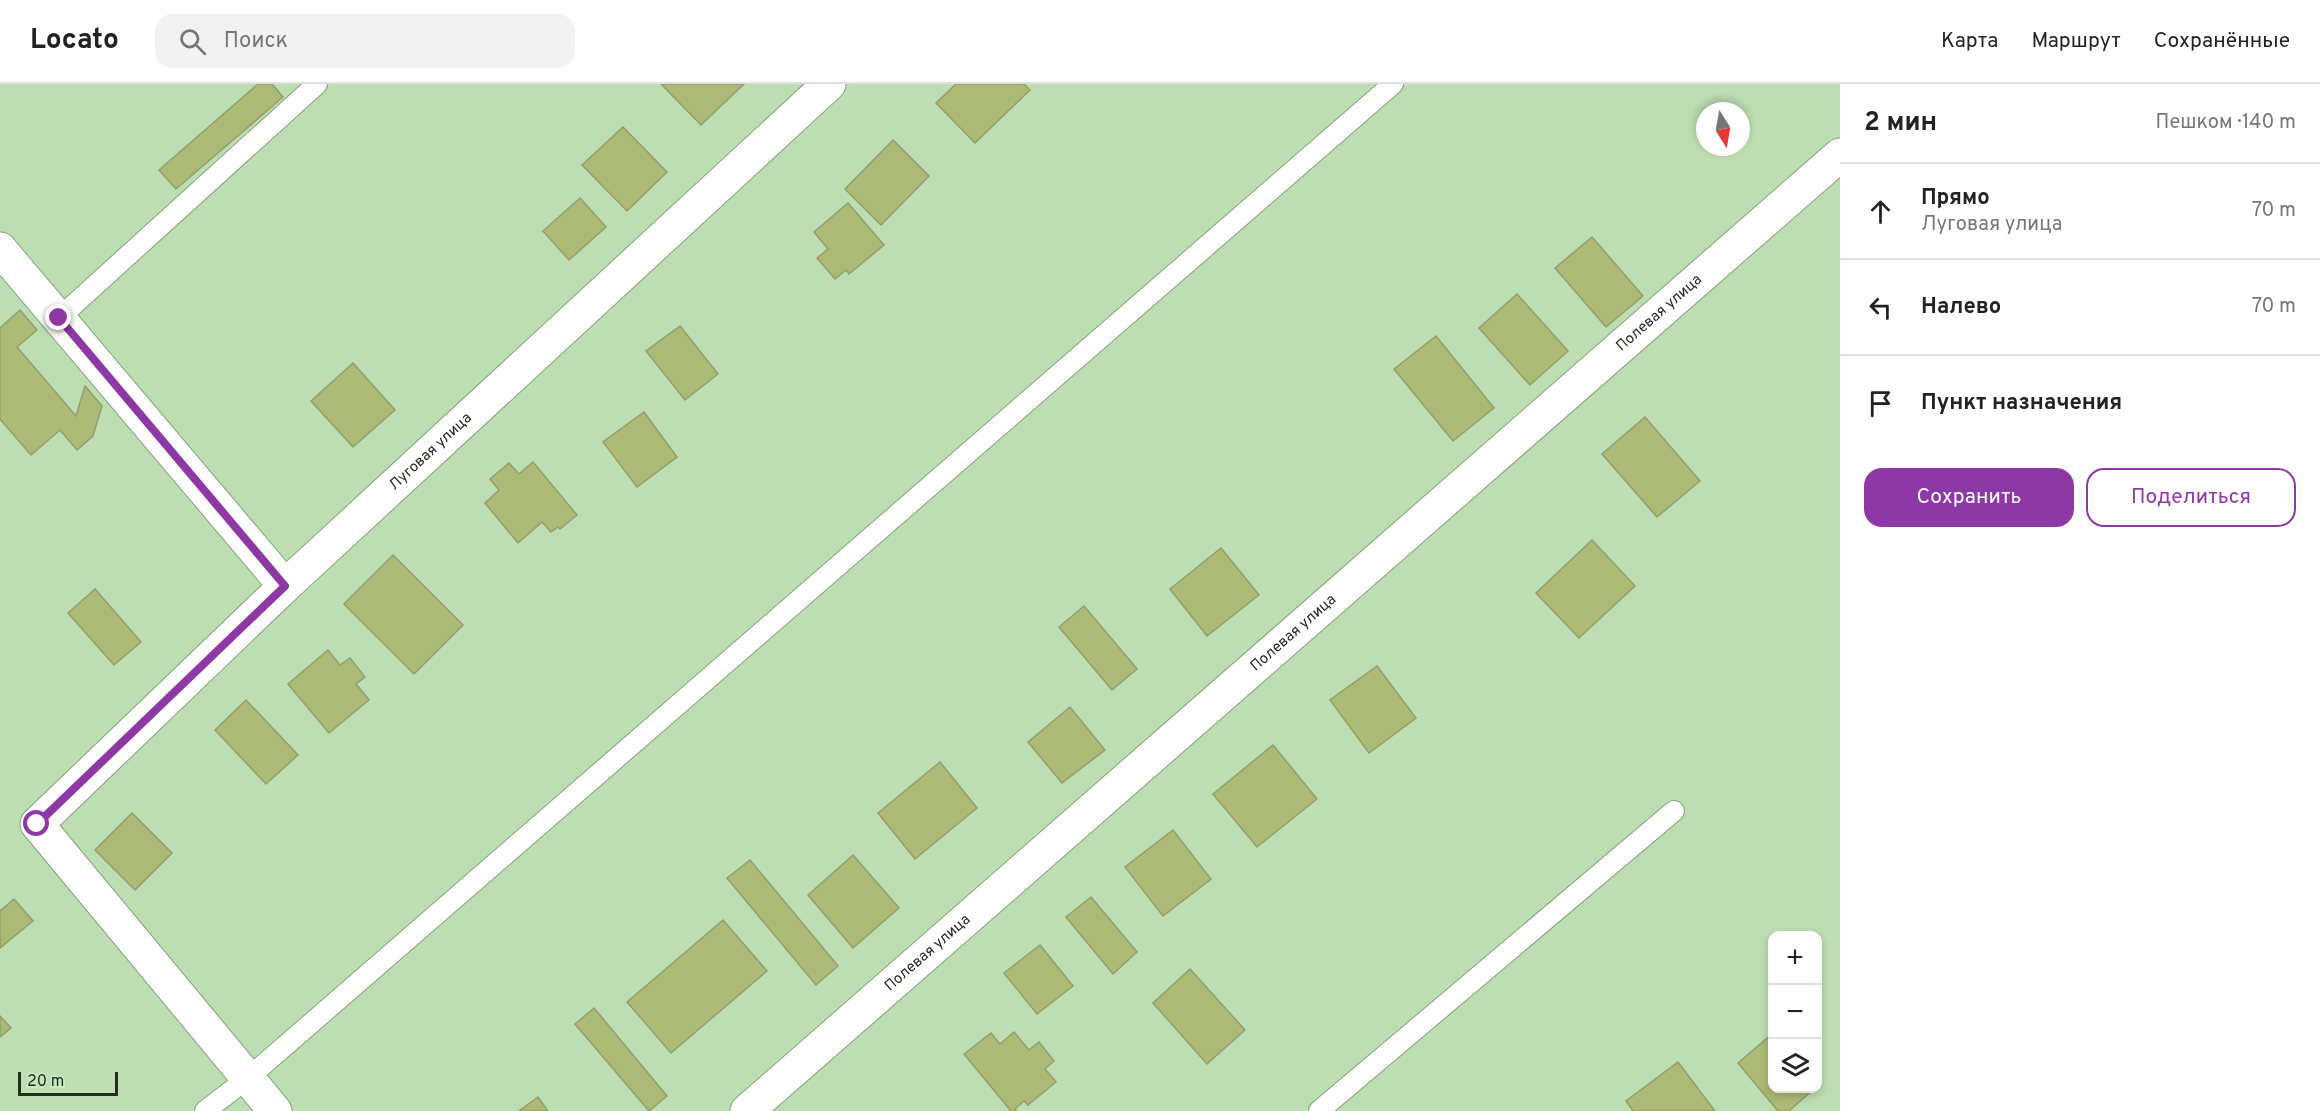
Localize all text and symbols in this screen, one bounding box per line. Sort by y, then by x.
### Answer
search box [155,14,575,68]
text: Locato [30,23,119,59]
icon: search [176,25,209,58]
text: Поиск [224,28,288,55]
text: Карта [1941,28,1998,55]
text: Маршрут [2031,28,2121,55]
text: Сохранённые [2154,28,2290,55]
north arrow [1696,102,1750,156]
text: 2 мин [1864,107,1937,140]
text: Пешком · 140 m [2156,110,2296,136]
text: Прямо [1921,185,1990,212]
icon: ahead [1864,195,1897,228]
text: 70 m [2252,198,2296,224]
text: Луговая улица [1921,212,2062,238]
street label: Полевая улица [1612,270,1706,356]
icon: left [1864,291,1897,324]
text: Налево [1921,294,2001,321]
text: 70 m [2252,294,2296,320]
route end [45,304,71,330]
icon: arrive [1864,387,1897,420]
text: Пункт назначения [1921,390,2122,417]
street label: Луговая улица [385,409,476,495]
button: Сохранить [1864,468,2074,527]
button: Поделиться [2086,468,2296,527]
street label: Полевая улица [1247,590,1340,676]
route start [23,810,49,836]
street label: Полевая улица [881,910,974,996]
map controls [1768,931,1822,1093]
button: + [1768,931,1822,985]
button: − [1768,985,1822,1039]
button: layers [1768,1039,1822,1093]
scale bar [18,1069,118,1096]
text: 20 m [27,1072,64,1092]

